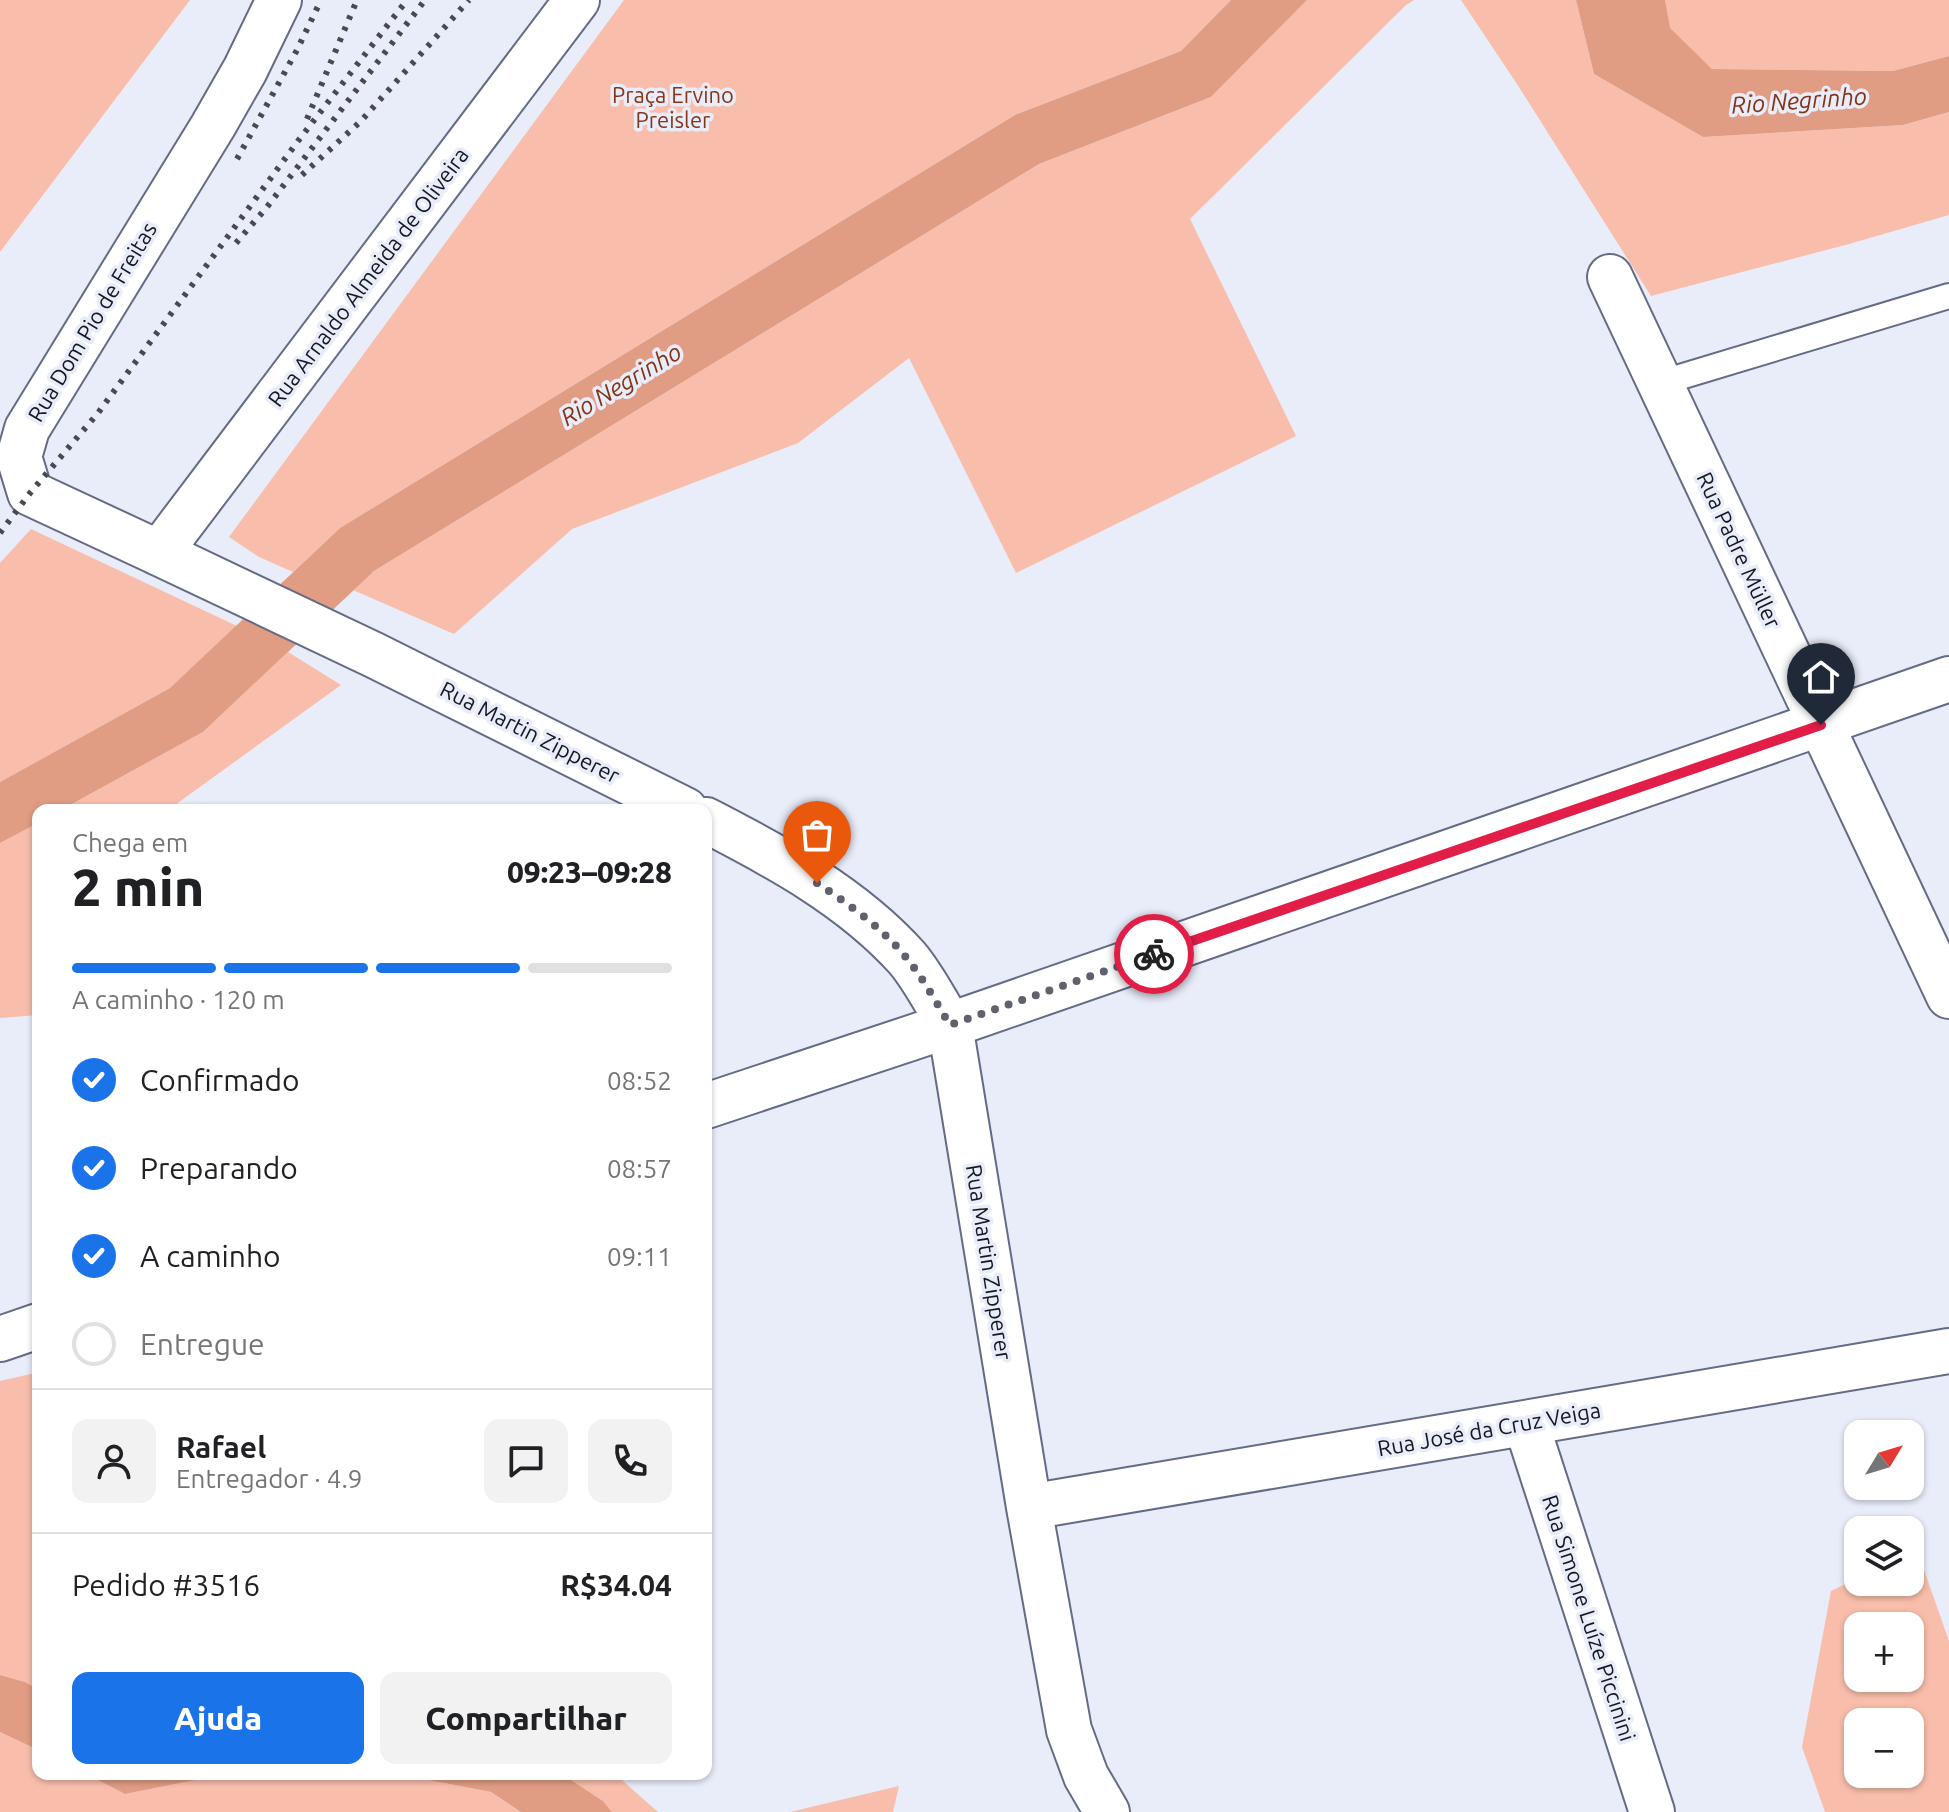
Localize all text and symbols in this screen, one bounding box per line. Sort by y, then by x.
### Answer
park label: Praça Ervino Preisler [612,82,734,132]
water label: Rio Negrinho [1730,82,1868,119]
street label: Rua Arnaldo Almeida de Oliveira [262,142,473,411]
street label: Rua Dom Pio de Freitas [22,218,161,426]
water label: Rio Negrinho [556,338,686,431]
street label: Rua Padre Müller [1692,468,1787,632]
pin [1787,643,1855,725]
icon: home [1799,655,1843,699]
street label: Rua Martin Zipperer [436,676,625,788]
pin [783,801,851,883]
icon: bag [795,813,839,857]
text: Chega em [72,828,188,857]
text: 09:23–09:28 [507,855,672,889]
text: 2 min [72,858,204,916]
courier [1114,914,1194,994]
icon: bike [1132,932,1176,976]
text: A caminho · 120 m [72,985,285,1014]
icon: check [72,1058,116,1102]
text: Confirmado [140,1063,300,1097]
text: 08:52 [607,1066,672,1095]
icon: check [72,1146,116,1190]
text: Preparando [140,1151,298,1185]
text: 08:57 [607,1154,672,1183]
street label: Rua Martin Zipperer [962,1162,1017,1362]
icon: check [72,1234,116,1278]
text: A caminho [140,1239,281,1273]
text: 09:11 [607,1242,672,1271]
text: Entregue [140,1327,265,1361]
street label: Rua José da Cruz Veiga [1375,1397,1603,1460]
button: person [72,1419,156,1503]
button: chat [484,1419,568,1503]
button: phone [588,1419,672,1503]
north arrow [1844,1420,1924,1500]
map controls [1844,1420,1924,1788]
text: Rafael [176,1430,266,1464]
text: Entregador · 4.9 [176,1464,362,1493]
street label: Rua Simone Luíze Piccinini [1538,1492,1641,1744]
button: layers [1844,1516,1924,1596]
text: Pedido #3516 [72,1568,260,1602]
text: R$34.04 [560,1568,672,1602]
button: + [1844,1612,1924,1692]
button: Ajuda [72,1672,364,1764]
button: Compartilhar [380,1672,672,1764]
button: − [1844,1708,1924,1788]

